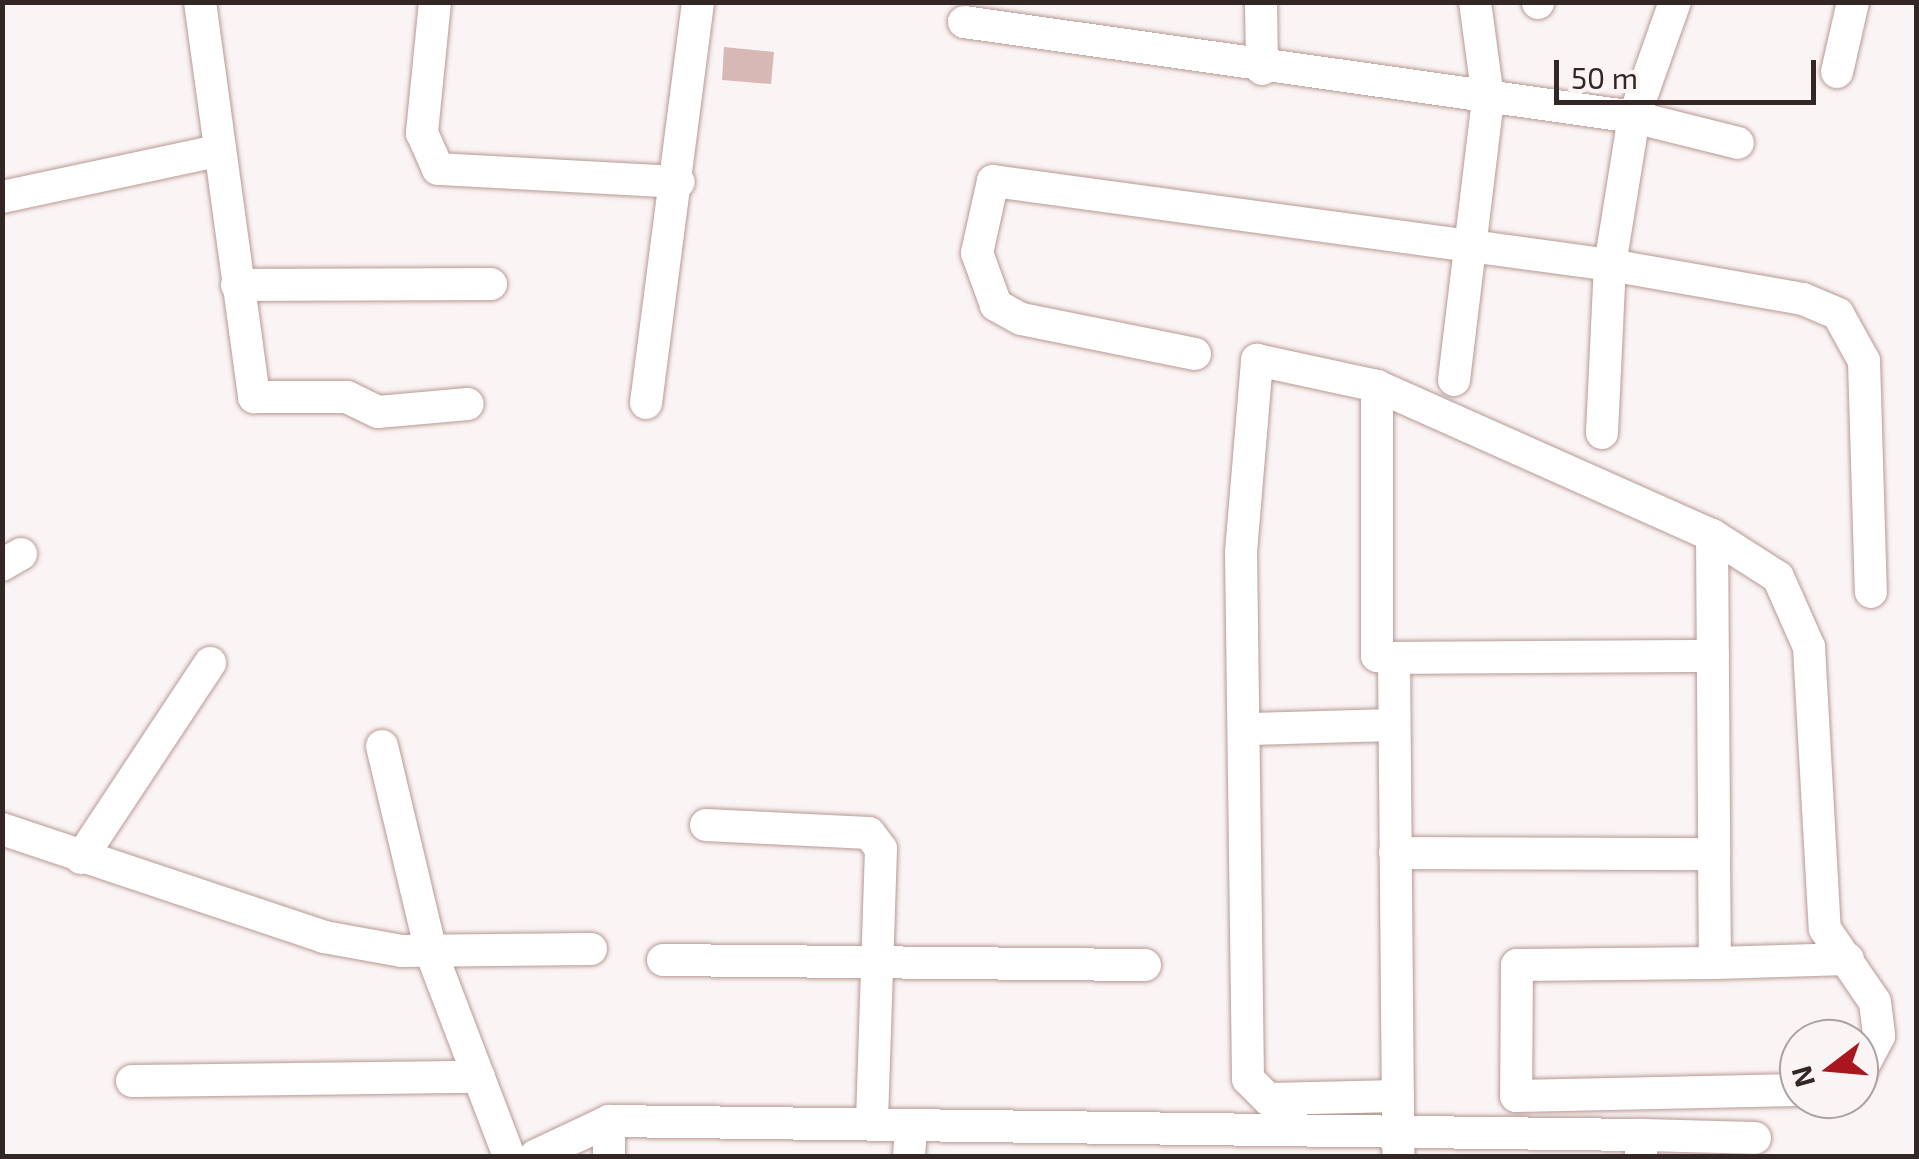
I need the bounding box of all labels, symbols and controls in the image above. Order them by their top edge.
scale bar [1559,40,1822,102]
text: 50 m [1571,59,1638,95]
north arrow [1779,1019,1879,1119]
text: N [1783,1062,1821,1091]

